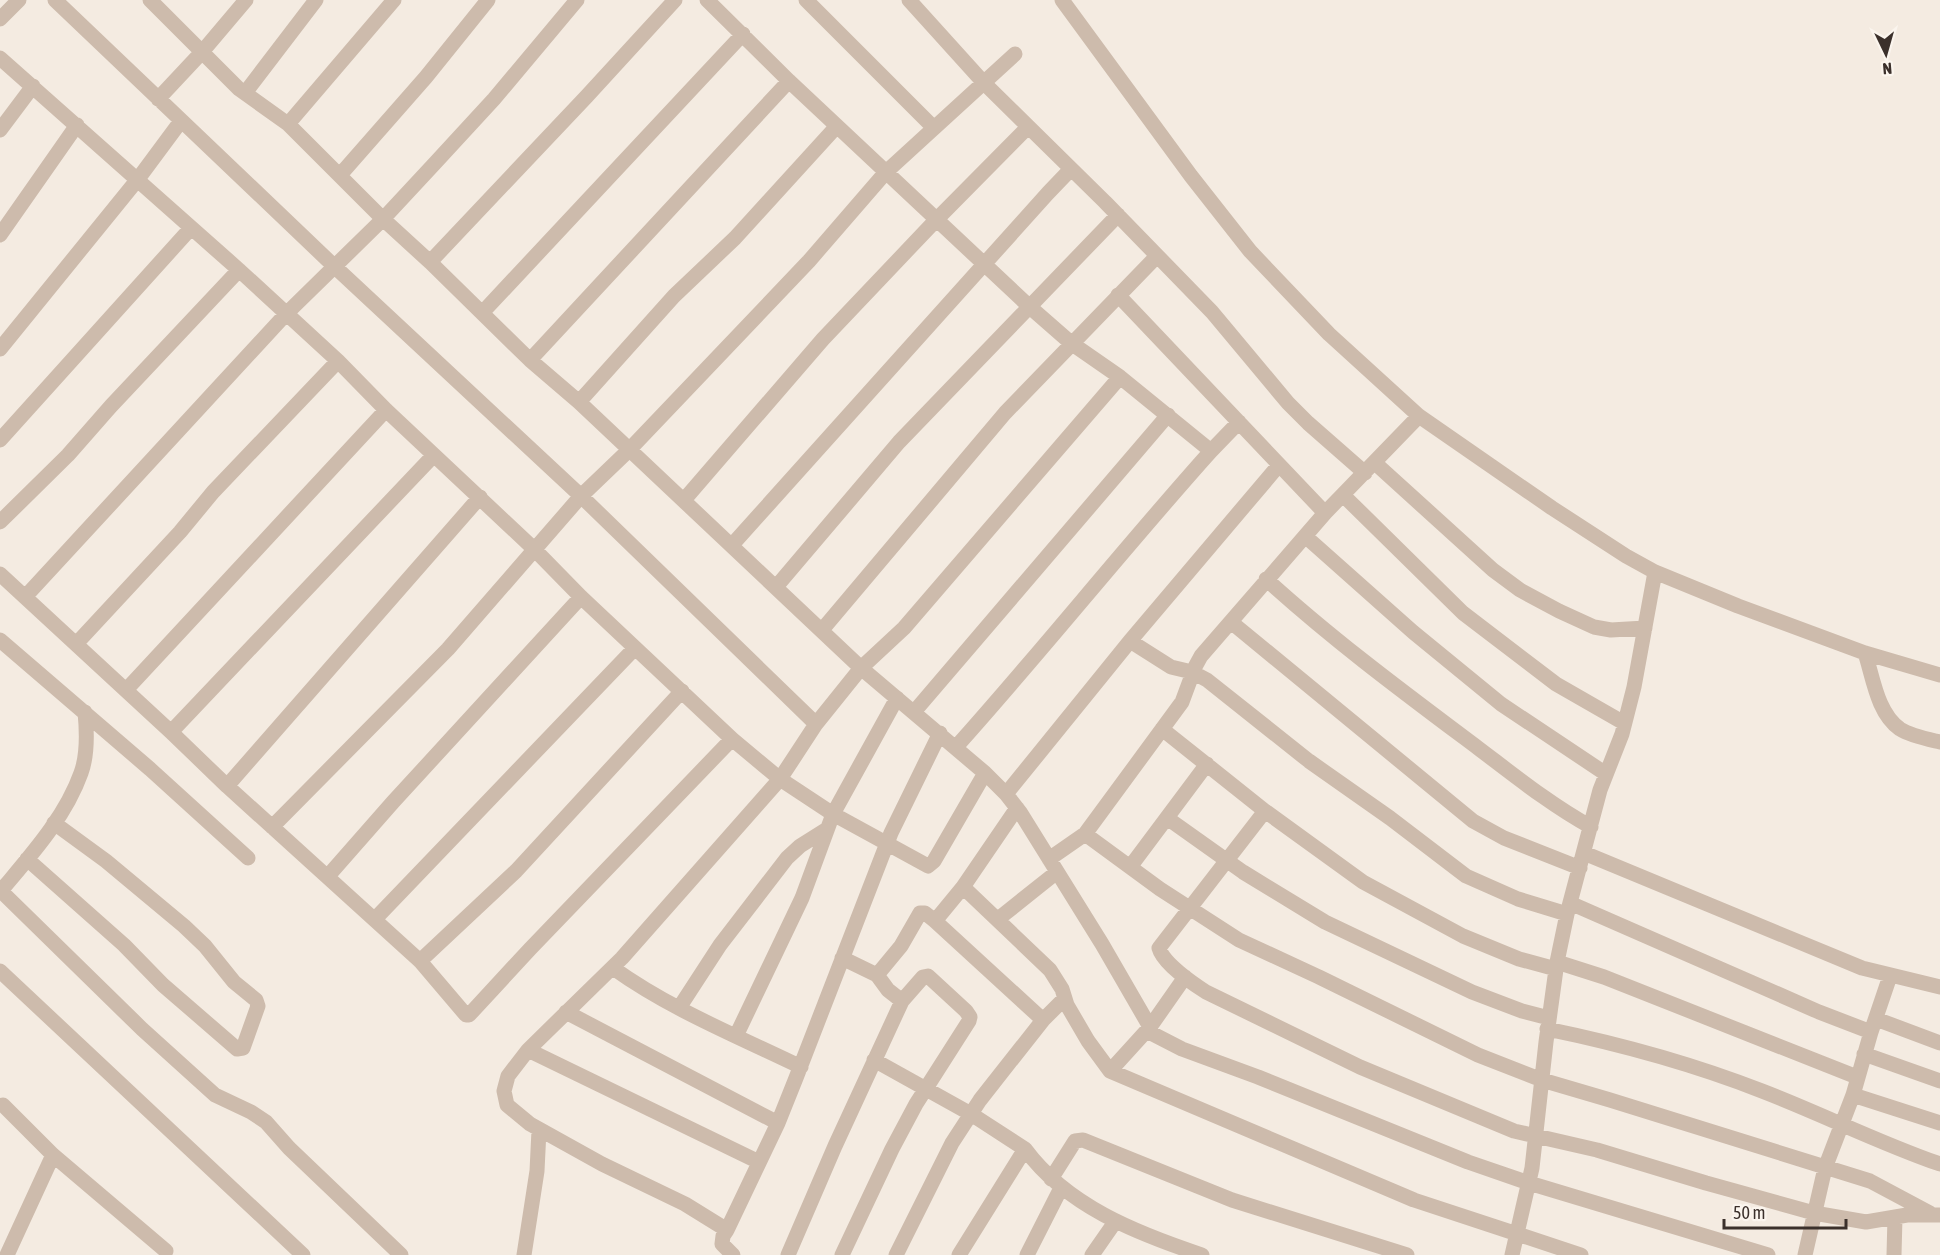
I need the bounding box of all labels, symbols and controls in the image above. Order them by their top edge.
north arrow [1856,24,1916,84]
text: N [1882,60,1893,78]
scale bar [1724,1192,1846,1230]
text: 50 m [1733,1202,1765,1223]

